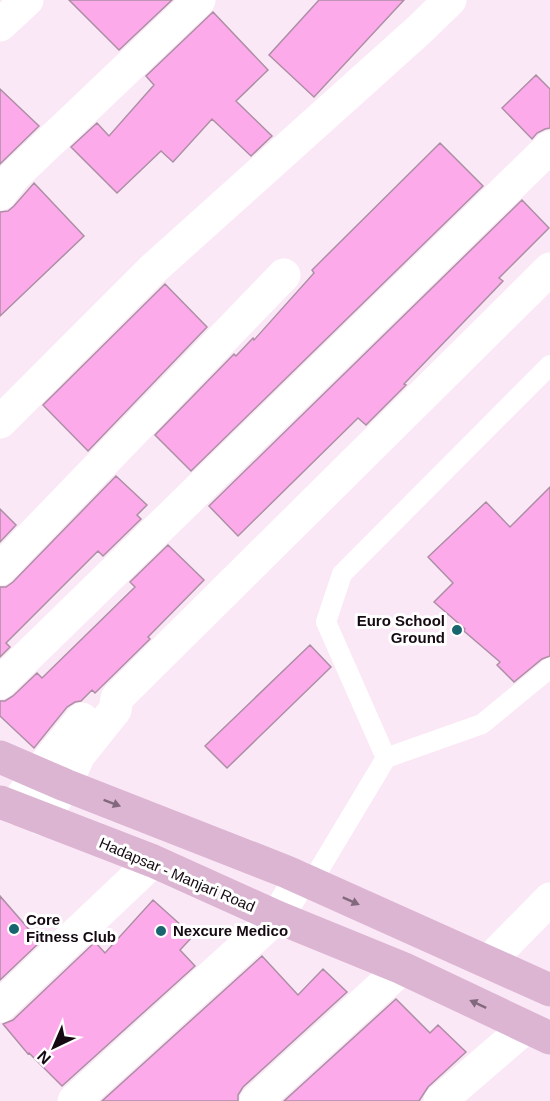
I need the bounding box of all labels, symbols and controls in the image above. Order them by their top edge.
place label: Euro School Ground [357,612,445,646]
marker: Euro School Ground [450,623,464,637]
one-way arrow [103,799,121,808]
street label: Hadapsar - Manjari Road [97,834,258,915]
one-way arrow [342,896,360,906]
place label: Core Fitness Club [26,911,116,945]
marker: Core Fitness Club [7,922,21,936]
place label: Nexcure Medico [173,922,288,939]
marker: Nexcure Medico [154,924,168,938]
one-way arrow [470,1000,487,1009]
north arrow [24,1017,84,1077]
text: N [34,1047,54,1068]

